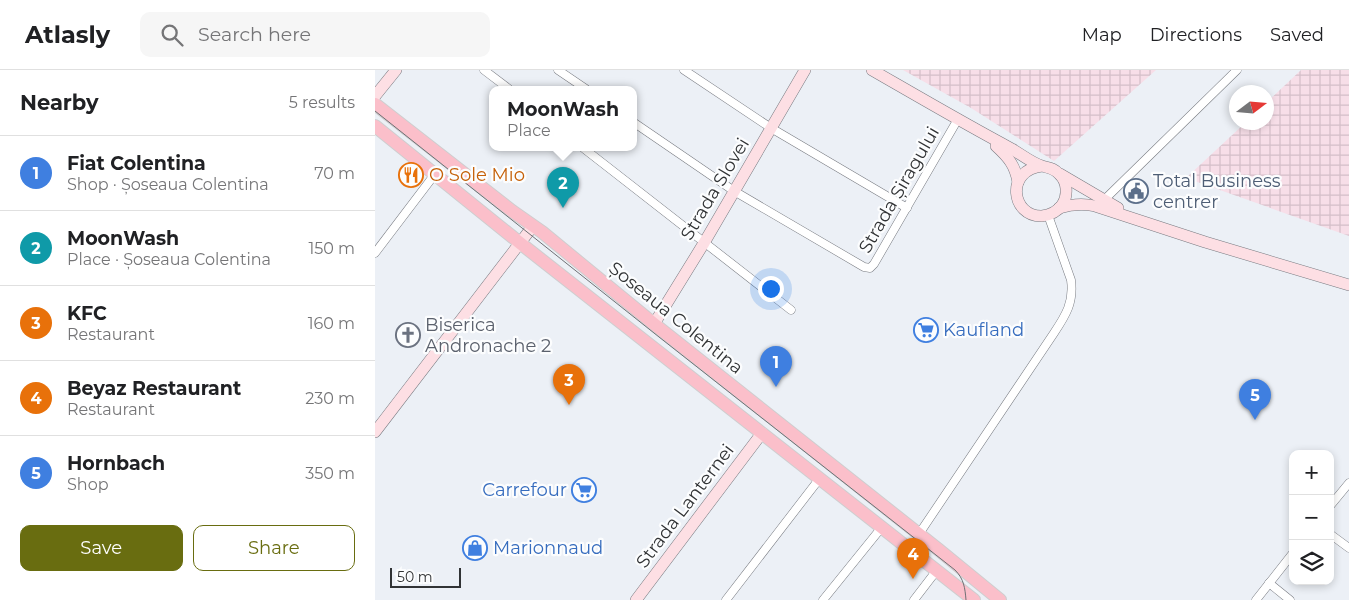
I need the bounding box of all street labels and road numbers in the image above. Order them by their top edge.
street label: Strada Șiragului [854,123,945,258]
street label: Strada Slovei [676,134,754,244]
street label: Șoseaua Colentina [604,257,748,380]
street label: Strada Lanternei [631,440,739,572]

